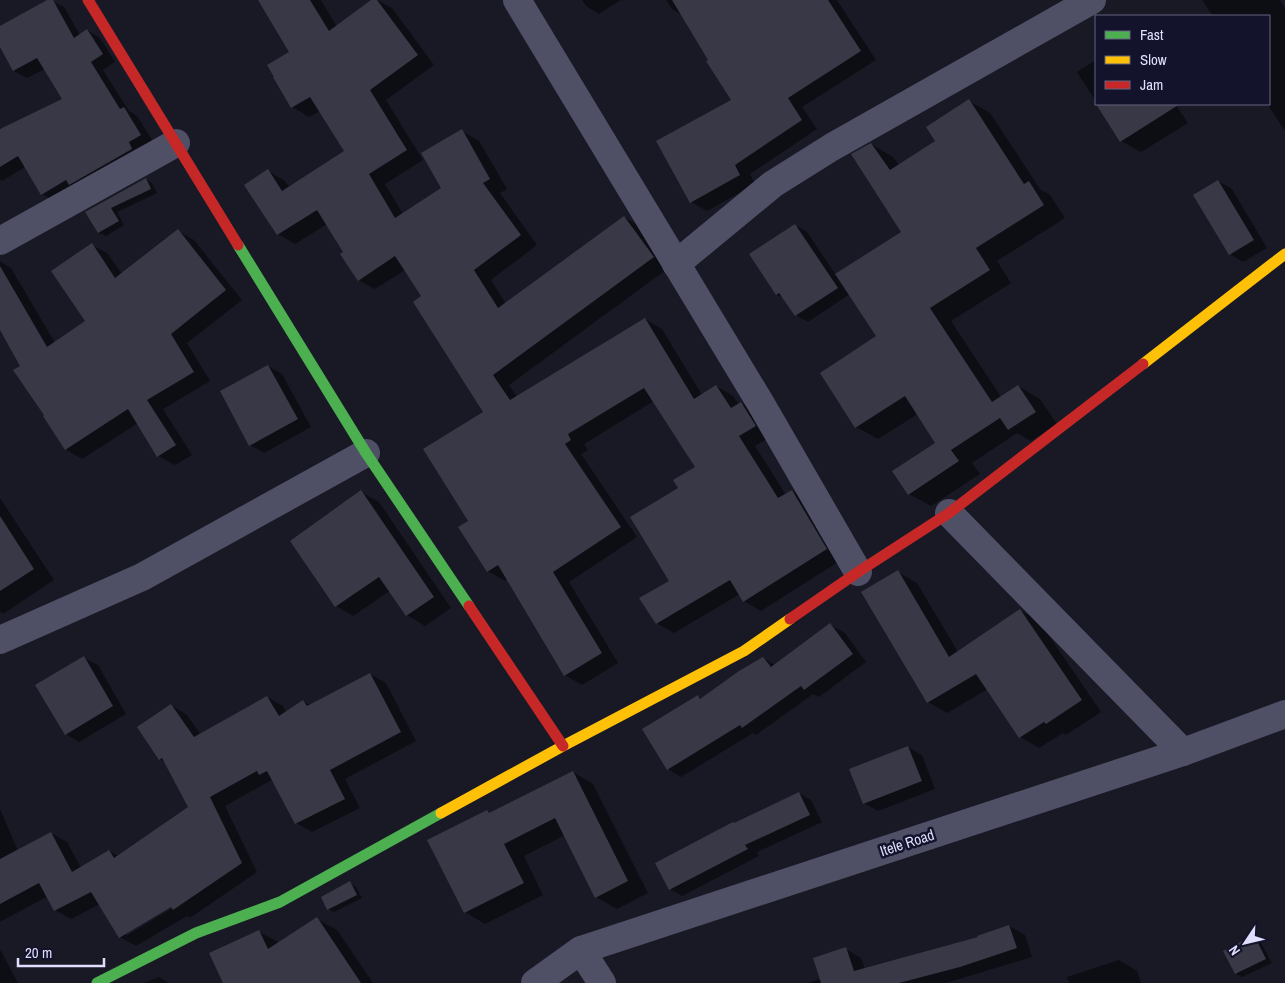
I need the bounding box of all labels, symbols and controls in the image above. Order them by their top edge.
legend [1095,15,1270,105]
text: Fast [1140,24,1164,45]
text: Slow [1140,49,1167,70]
text: Jam [1140,74,1163,95]
street label: Itele Road [877,824,937,861]
north arrow [1220,918,1270,968]
scale bar [18,936,104,968]
text: 20 m [25,942,52,963]
text: N [1225,942,1244,959]

